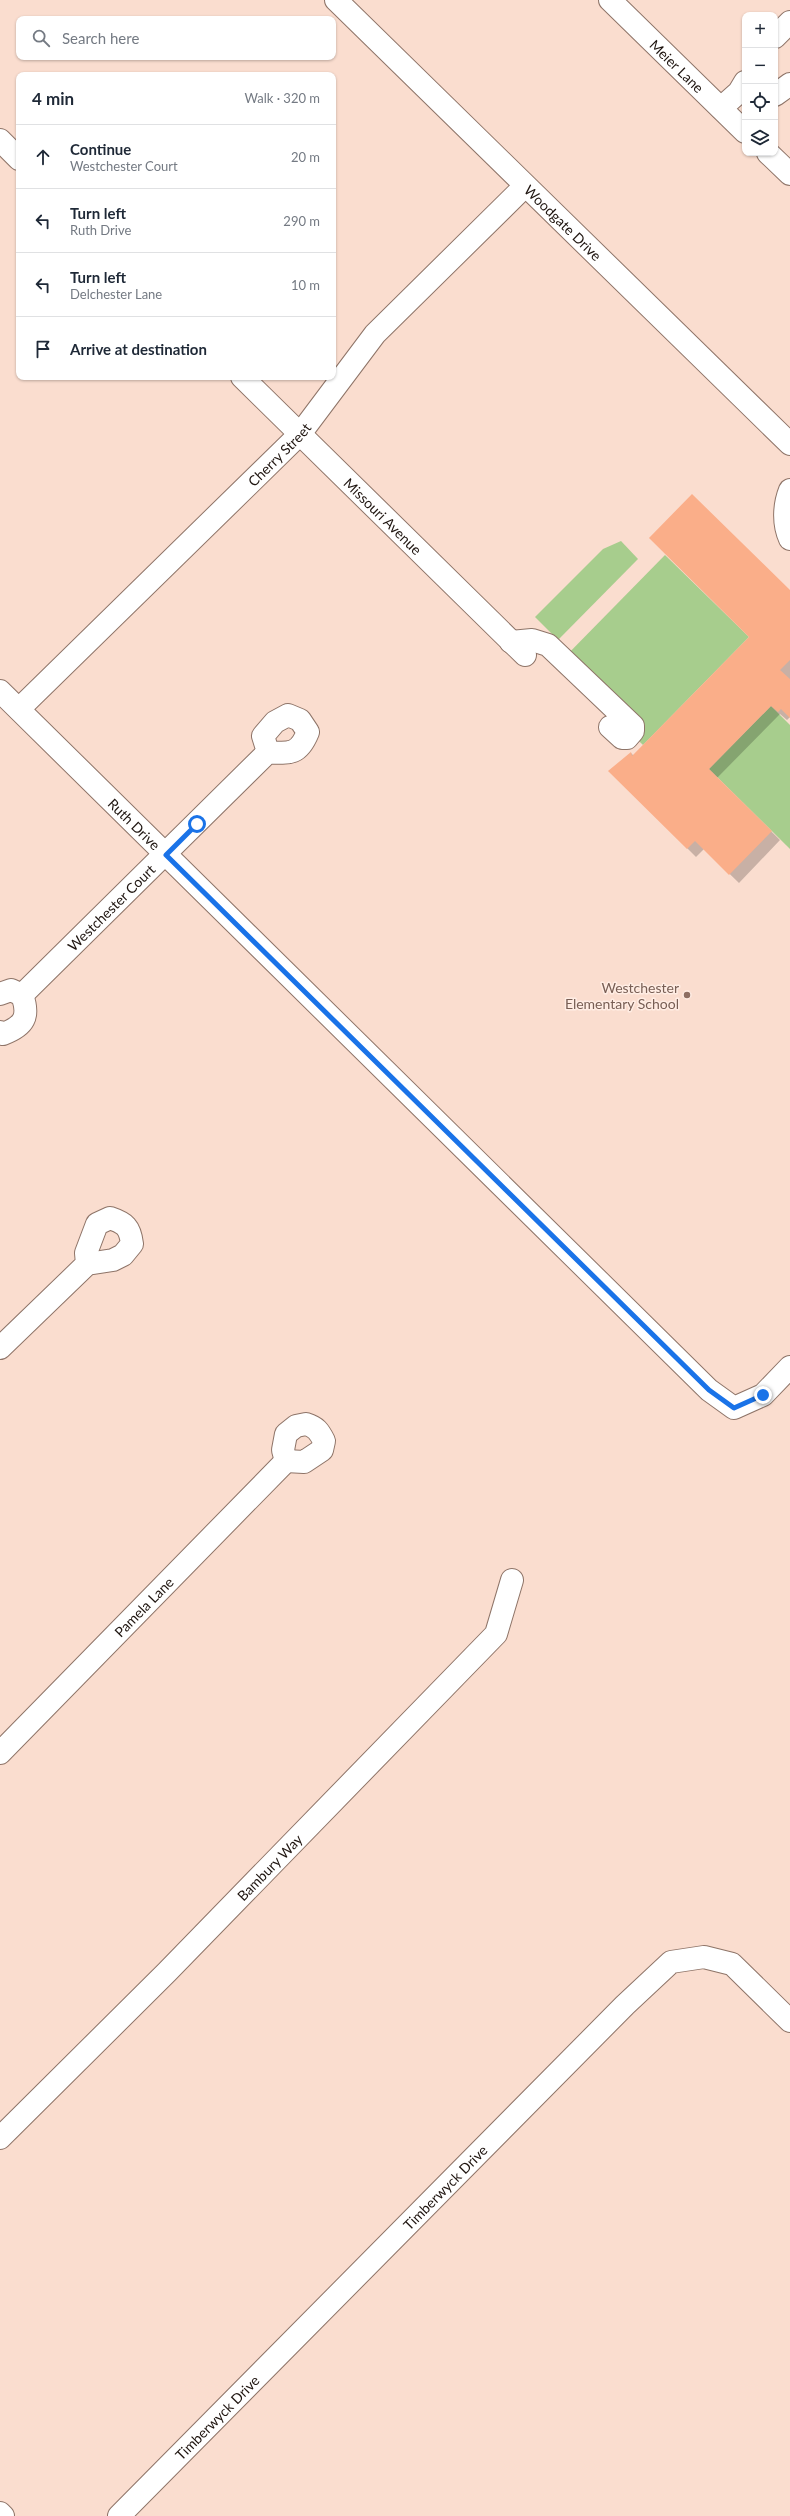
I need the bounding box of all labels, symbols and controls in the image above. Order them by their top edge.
map controls [742,12,778,156]
button: + [742,12,778,48]
search box [16,16,336,60]
icon: search [30,27,52,49]
text: Search here [62,29,139,47]
street label: Meier Lane [647,36,708,96]
button: − [742,48,778,84]
button: locate [742,84,778,120]
text: 4 min [32,88,74,109]
text: Walk · 320 m [244,90,320,106]
button: layers [742,120,778,156]
text: Continue [70,140,131,158]
icon: ahead [32,146,54,168]
text: 20 m [291,149,320,165]
text: Westchester Court [70,158,178,174]
street label: Woodgate Drive [521,181,605,264]
text: Turn left [70,204,126,222]
icon: left [32,210,54,232]
text: 290 m [283,213,320,229]
text: Ruth Drive [70,222,131,238]
text: Turn left [70,268,126,286]
icon: left [32,274,54,296]
text: 10 m [291,277,320,293]
text: Delchester Lane [70,286,162,302]
icon: arrive [32,338,54,360]
text: Arrive at destination [70,340,207,358]
street label: Cherry Street [244,419,314,489]
street label: Missouri Avenue [341,474,426,558]
street label: Ruth Drive [105,794,164,853]
route start [188,815,206,833]
street label: Westchester Court [64,860,158,954]
place label: Westchester Elementary School [565,979,679,1012]
marker: Westchester Elementary School [682,990,692,1000]
route end [754,1386,772,1404]
street label: Pamela Lane [110,1573,177,1640]
street label: Bambury Way [233,1830,306,1904]
street label: Timberwyck Drive [399,2141,490,2233]
street label: Timberwyck Drive [171,2371,262,2463]

